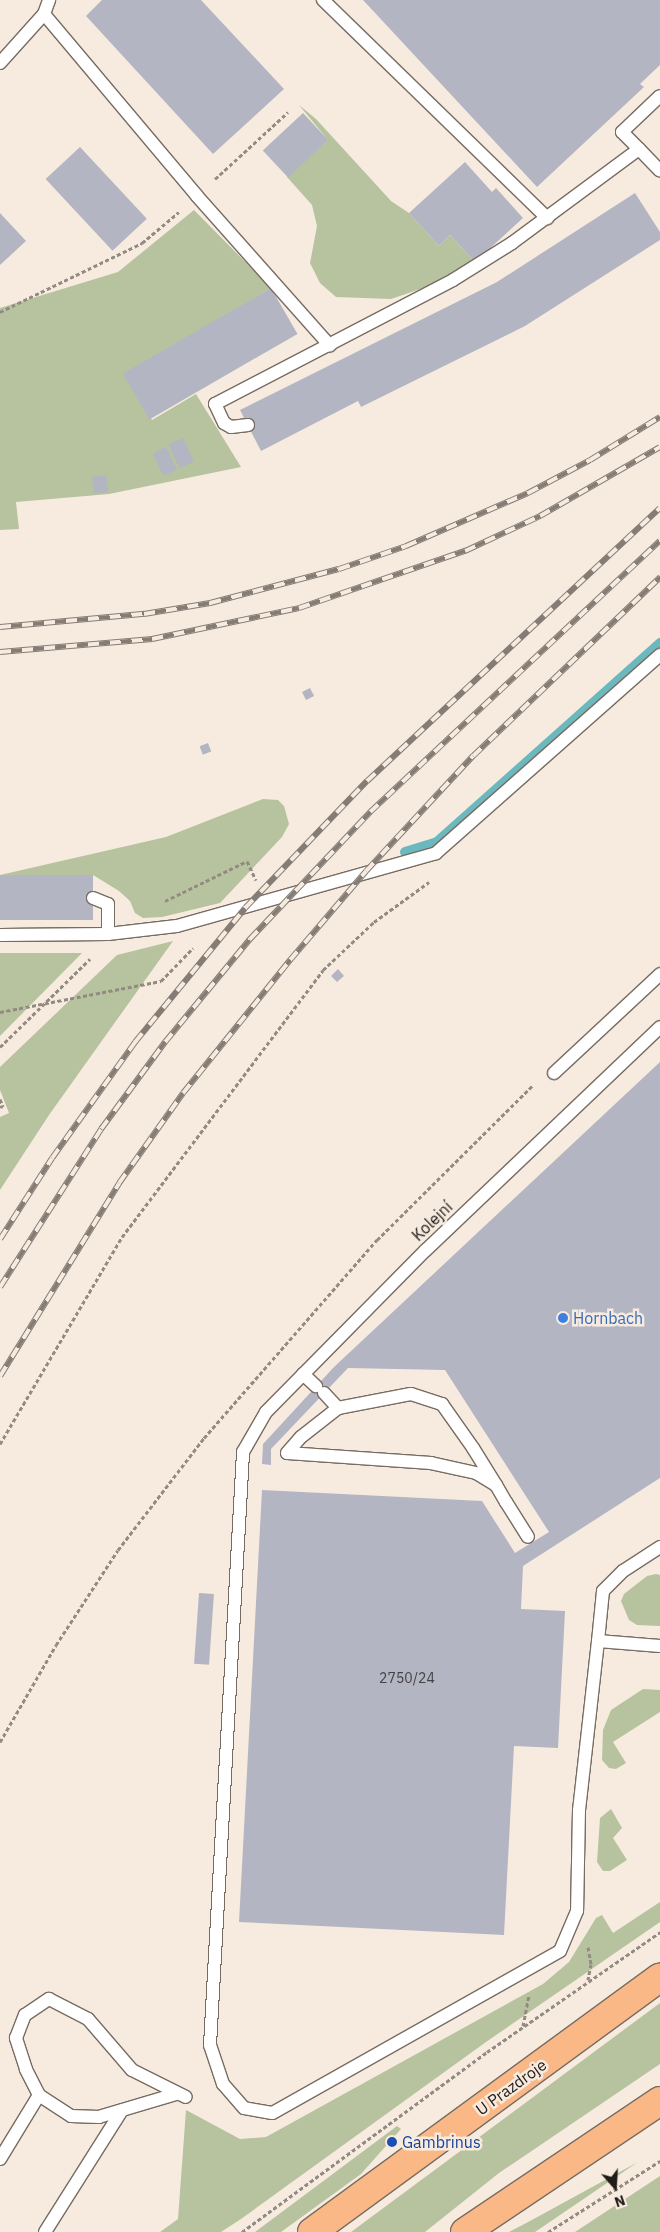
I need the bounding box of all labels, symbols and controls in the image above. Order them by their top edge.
street label: Kolejní [408,1197,456,1245]
place label: Hornbach [573,1308,643,1328]
marker: Hornbach [557,1312,569,1324]
house number: 2750/24 [379,1670,435,1686]
street label: U Prazdroje [472,2055,550,2119]
place label: Gambrinus [402,2132,481,2152]
marker: Gambrinus [386,2136,398,2148]
north arrow [590,2162,640,2212]
text: N [612,2191,628,2211]

